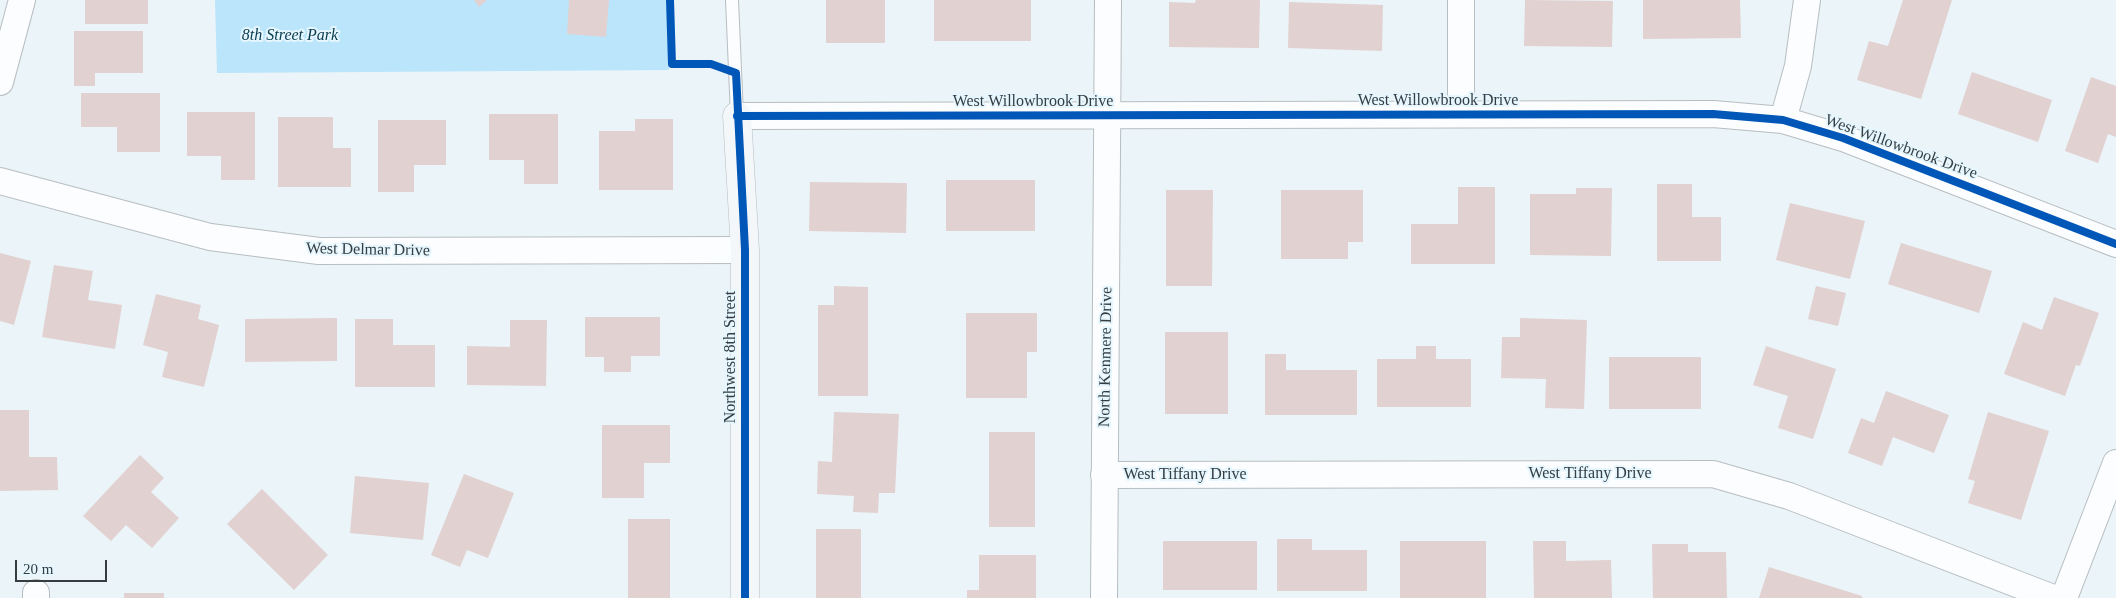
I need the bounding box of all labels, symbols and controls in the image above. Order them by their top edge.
park label: 8th Street Park [242,26,338,46]
street label: West Willowbrook Drive [1358,91,1518,111]
street label: West Willowbrook Drive [953,92,1113,112]
street label: West Willowbrook Drive [1822,110,1980,184]
street label: West Delmar Drive [306,239,430,261]
street label: North Kenmere Drive [1095,287,1117,427]
street label: Northwest 8th Street [721,291,741,423]
street label: West Tiffany Drive [1528,464,1652,484]
street label: West Tiffany Drive [1123,465,1247,485]
scale bar [18,550,110,582]
text: 20 m [23,561,53,577]

